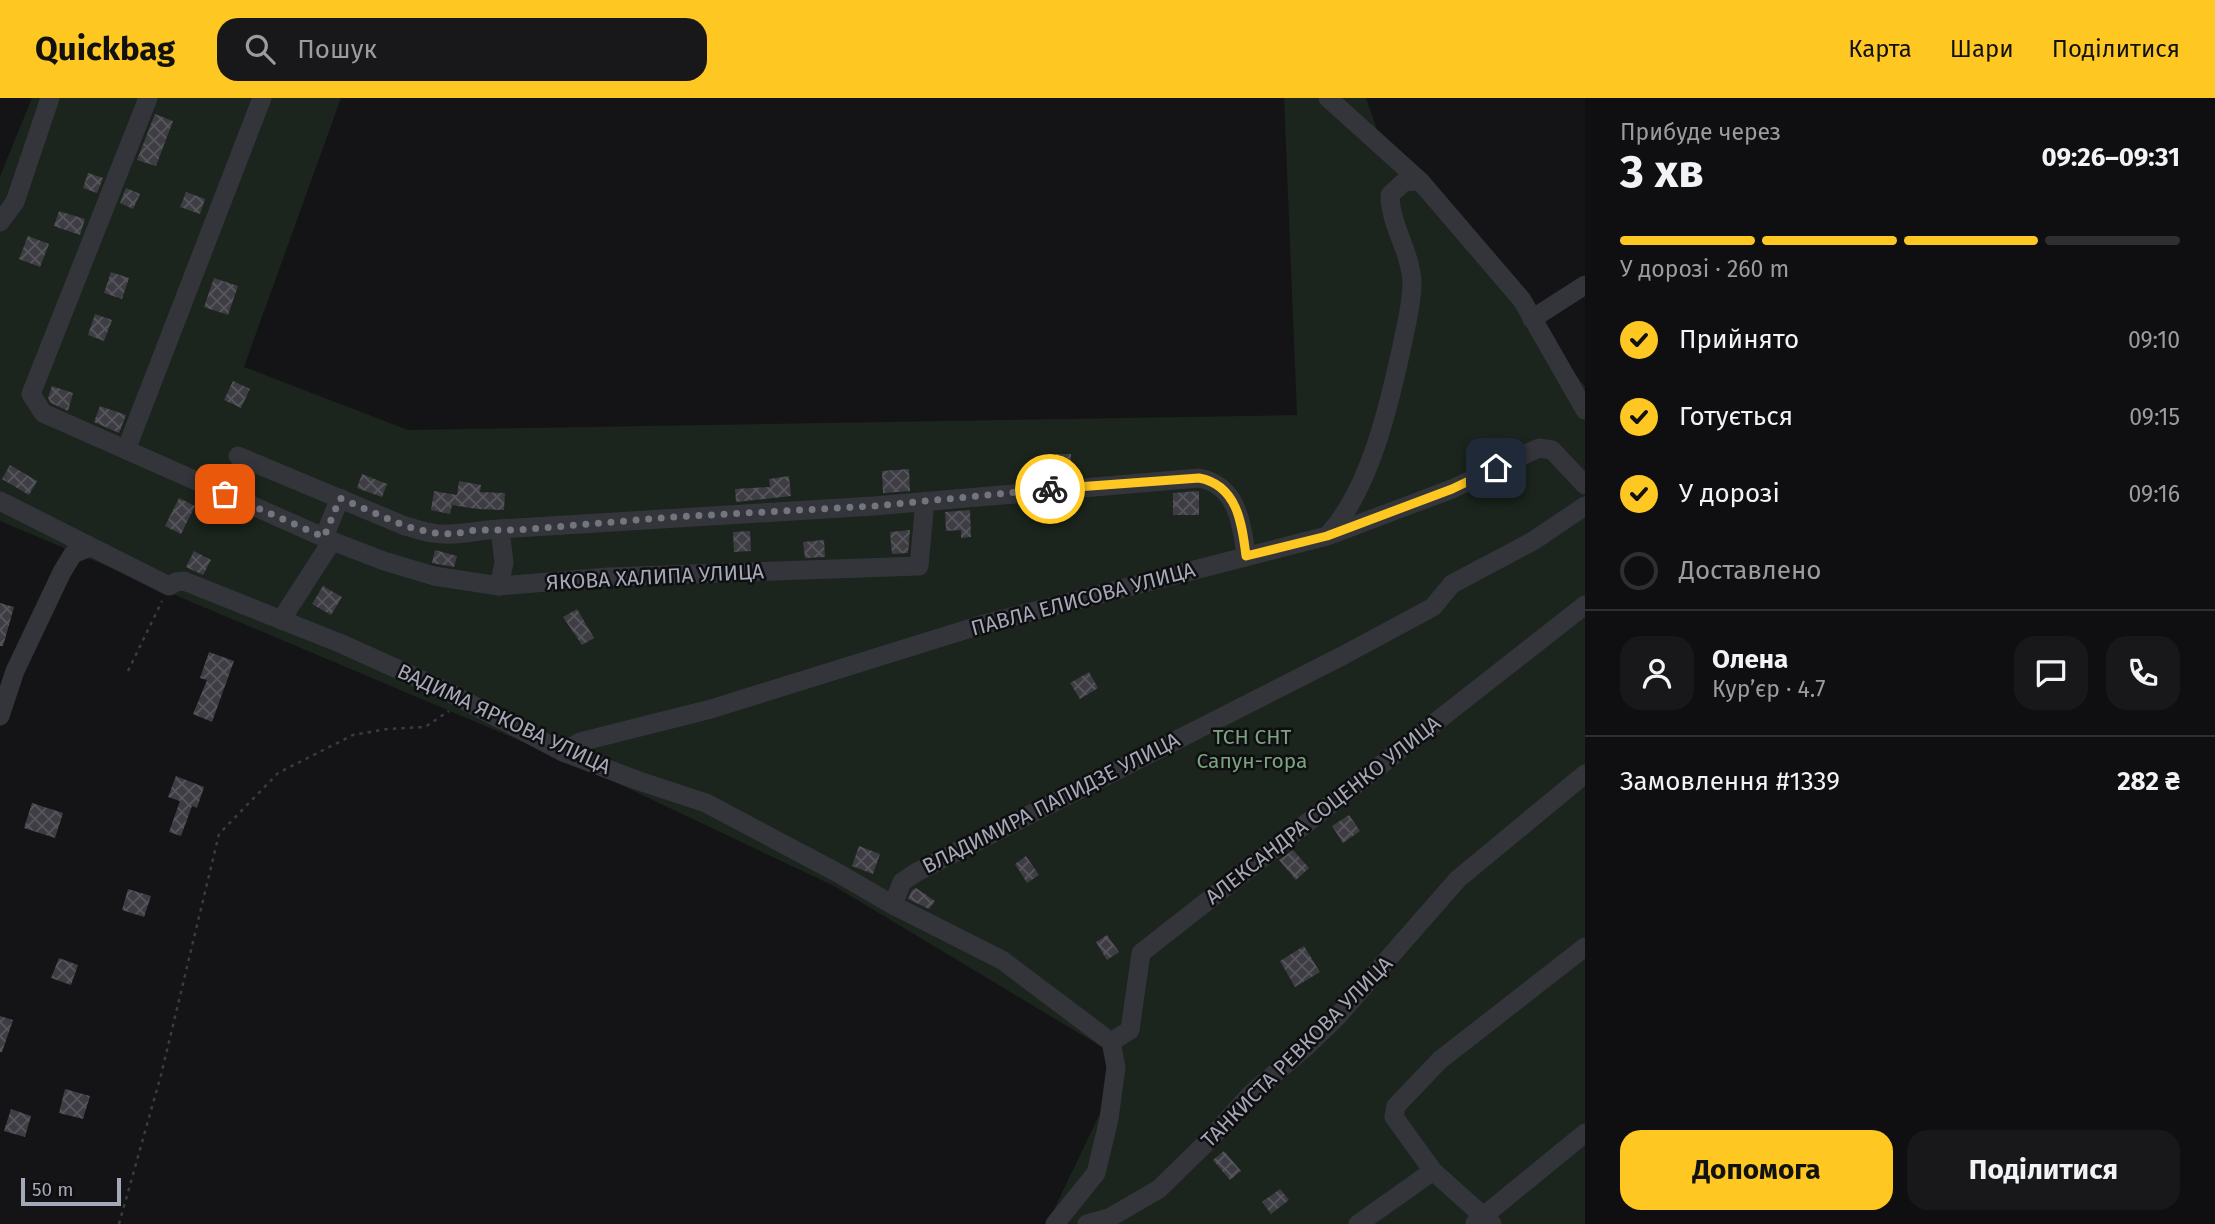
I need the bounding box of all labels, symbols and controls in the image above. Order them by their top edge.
search box [217,18,707,81]
text: Quickbag [35,29,175,69]
icon: search [241,30,279,68]
text: Пошук [297,34,377,65]
text: Карта [1848,35,1912,63]
text: Шари [1950,35,2014,63]
text: Поділитися [2052,35,2180,63]
text: Прибуде через [1620,118,1781,146]
text: 09:26–09:31 [2041,142,2180,173]
text: 3 хв [1620,144,1704,199]
text: У дорозі · 260 m [1620,255,1789,283]
icon: check [1620,321,1658,359]
text: Прийнято [1679,324,1799,355]
text: 09:10 [2128,326,2180,354]
icon: check [1620,398,1658,436]
text: Готується [1679,401,1793,432]
text: 09:15 [2129,403,2180,431]
pin [1466,438,1526,498]
icon: home [1477,449,1515,487]
courier [1015,454,1085,524]
pin [195,464,255,524]
icon: bike [1031,470,1069,508]
icon: bag [206,475,244,513]
icon: check [1620,475,1658,513]
text: У дорозі [1679,478,1780,509]
text: 09:16 [2129,480,2180,508]
text: Доставлено [1679,555,1821,586]
street label: ПАВЛА ЕЛИСОВА УЛИЦА [968,557,1198,641]
street label: ЯКОВА ХАЛИПА УЛИЦА [545,558,765,596]
button: person [1620,636,1694,710]
button: chat [2014,636,2088,710]
button: phone [2106,636,2180,710]
text: Олена [1712,644,1788,675]
street label: ВАДИМА ЯРКОВА УЛИЦА [393,658,615,780]
text: Кур’єр · 4.7 [1712,675,1826,703]
street label: АЛЕКСАНДРА СОЦЕНКО УЛИЦА [1200,710,1446,910]
park label: ТСН СНТ Сапун-гора [1196,724,1308,774]
street label: ВЛАДИМИРА ПАПИДЗЕ УЛИЦА [918,727,1184,879]
text: Замовлення #1339 [1620,766,1840,797]
text: 282 ₴ [2117,766,2180,797]
street label: ТАНКИСТА РЕВКОВА УЛИЦА [1196,951,1398,1153]
button: Допомога [1620,1130,1893,1210]
button: Поділитися [1907,1130,2180,1210]
scale bar [21,1175,121,1207]
text: 50 m [32,1178,73,1201]

